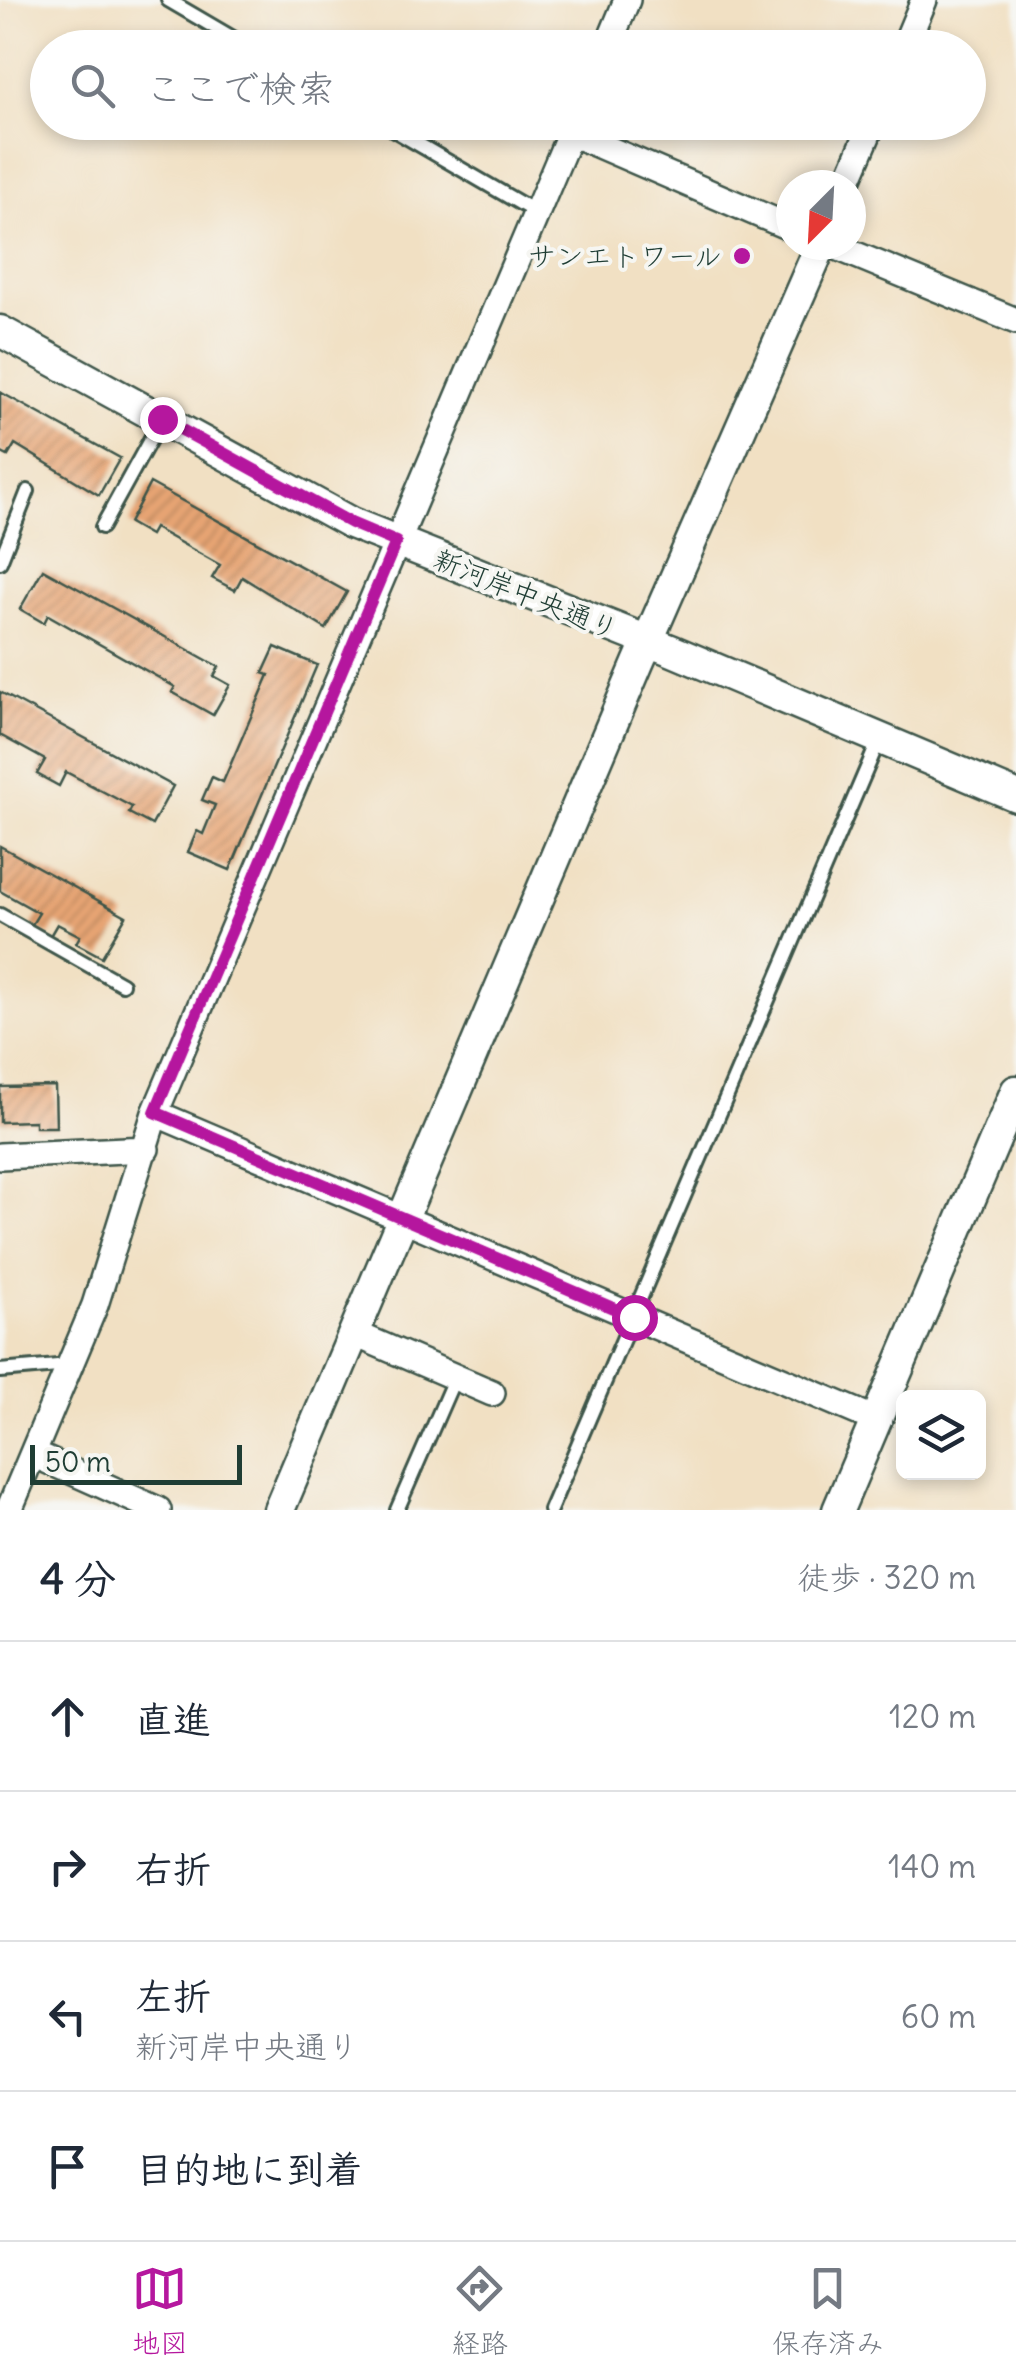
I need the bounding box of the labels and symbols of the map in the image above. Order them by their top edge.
north arrow [776,170,866,260]
place label: サンエトワール [528,238,722,274]
marker: サンエトワール [731,245,753,267]
route end [140,397,186,443]
street label: 新河岸中央通り [428,541,624,647]
route start [612,1295,658,1341]
scale bar [30,1440,242,1484]

